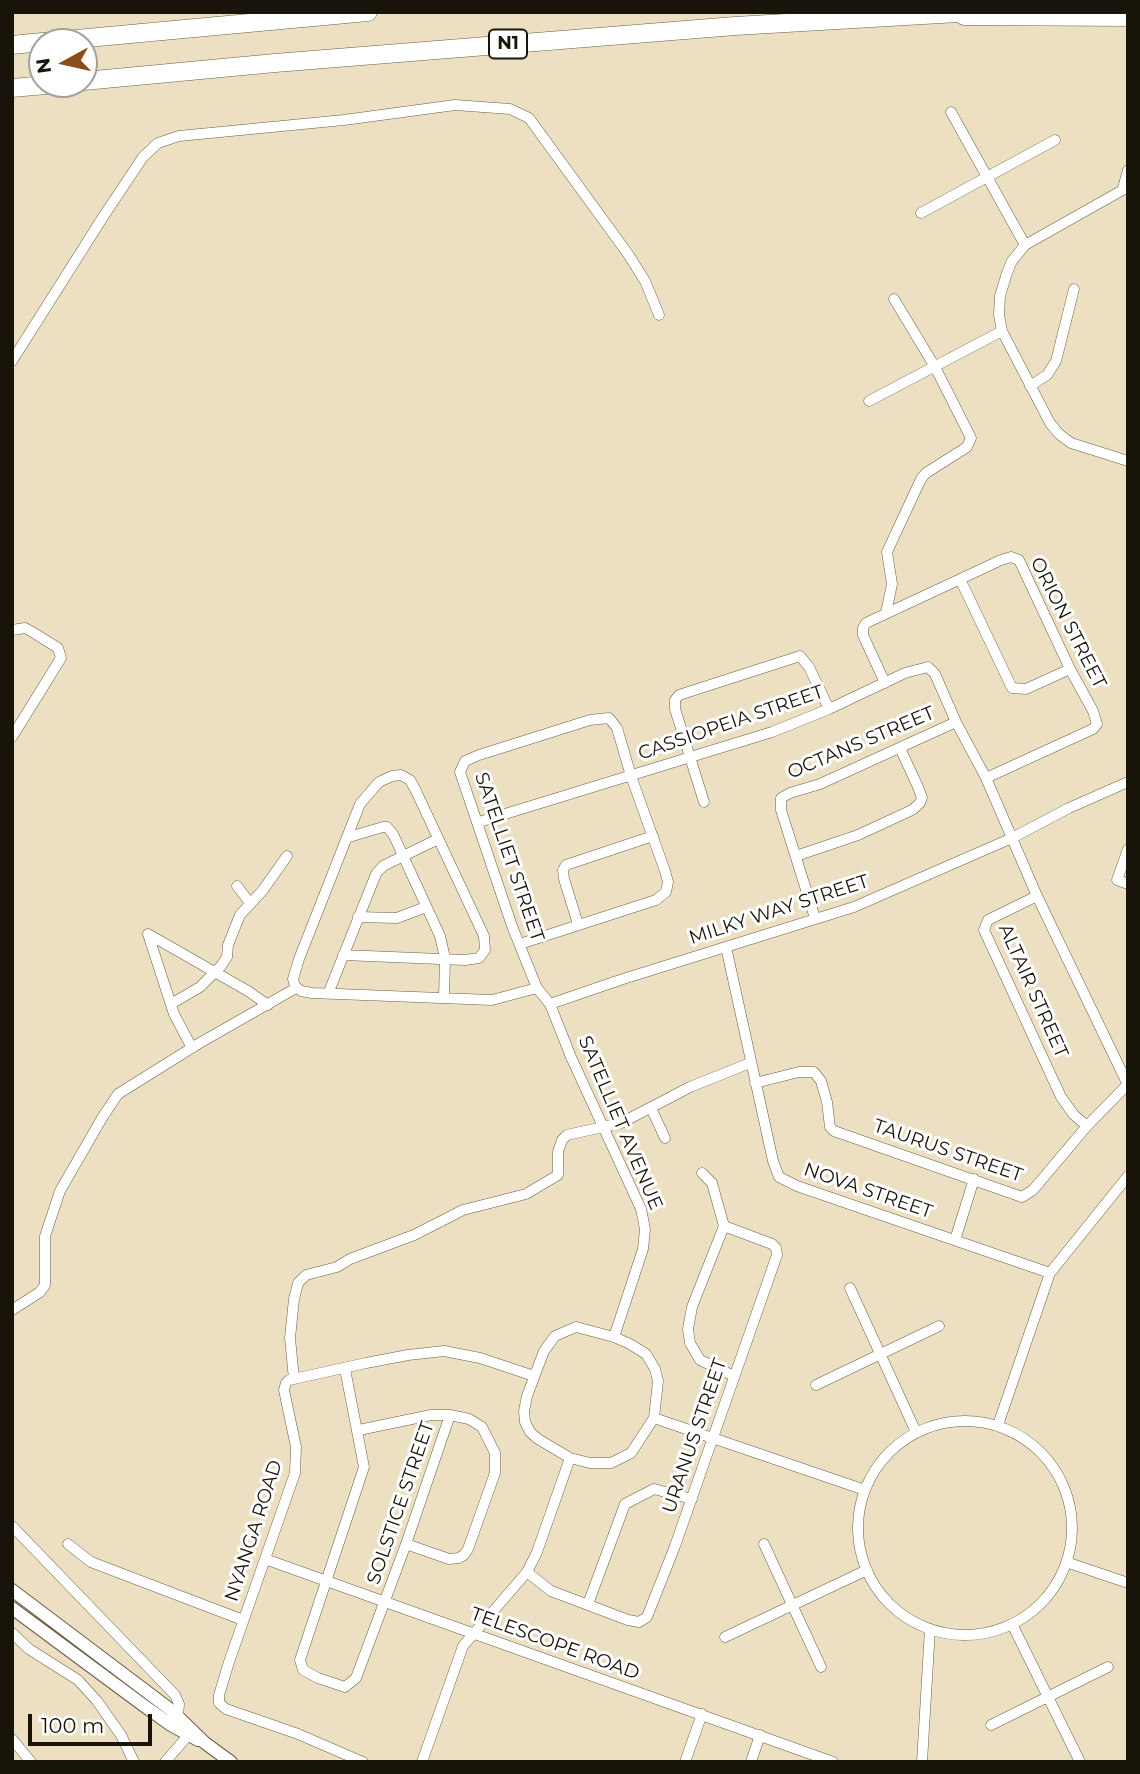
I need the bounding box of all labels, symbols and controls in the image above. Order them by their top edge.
north arrow [28,28,98,98]
road number: N1 [489,29,527,58]
text: N [31,57,56,75]
street label: ORION STREET [1025,554,1111,692]
street label: CASSIOPEIA STREET [635,681,827,765]
street label: OCTANS STREET [784,702,938,784]
street label: SATELLIET STREET [469,769,549,945]
street label: MILKY WAY STREET [686,870,872,950]
street label: ALTAIR STREET [993,921,1073,1061]
street label: SATELLIET AVENUE [573,1033,667,1213]
street label: TAURUS STREET [870,1115,1026,1187]
street label: NOVA STREET [801,1158,935,1224]
street label: URANUS STREET [658,1356,732,1516]
street label: SOLSTICE STREET [362,1419,440,1587]
street label: NYANGA ROAD [220,1457,288,1605]
street label: TELESCOPE ROAD [468,1603,642,1685]
scale bar [32,1700,156,1744]
text: 100 m [41,1713,104,1738]

